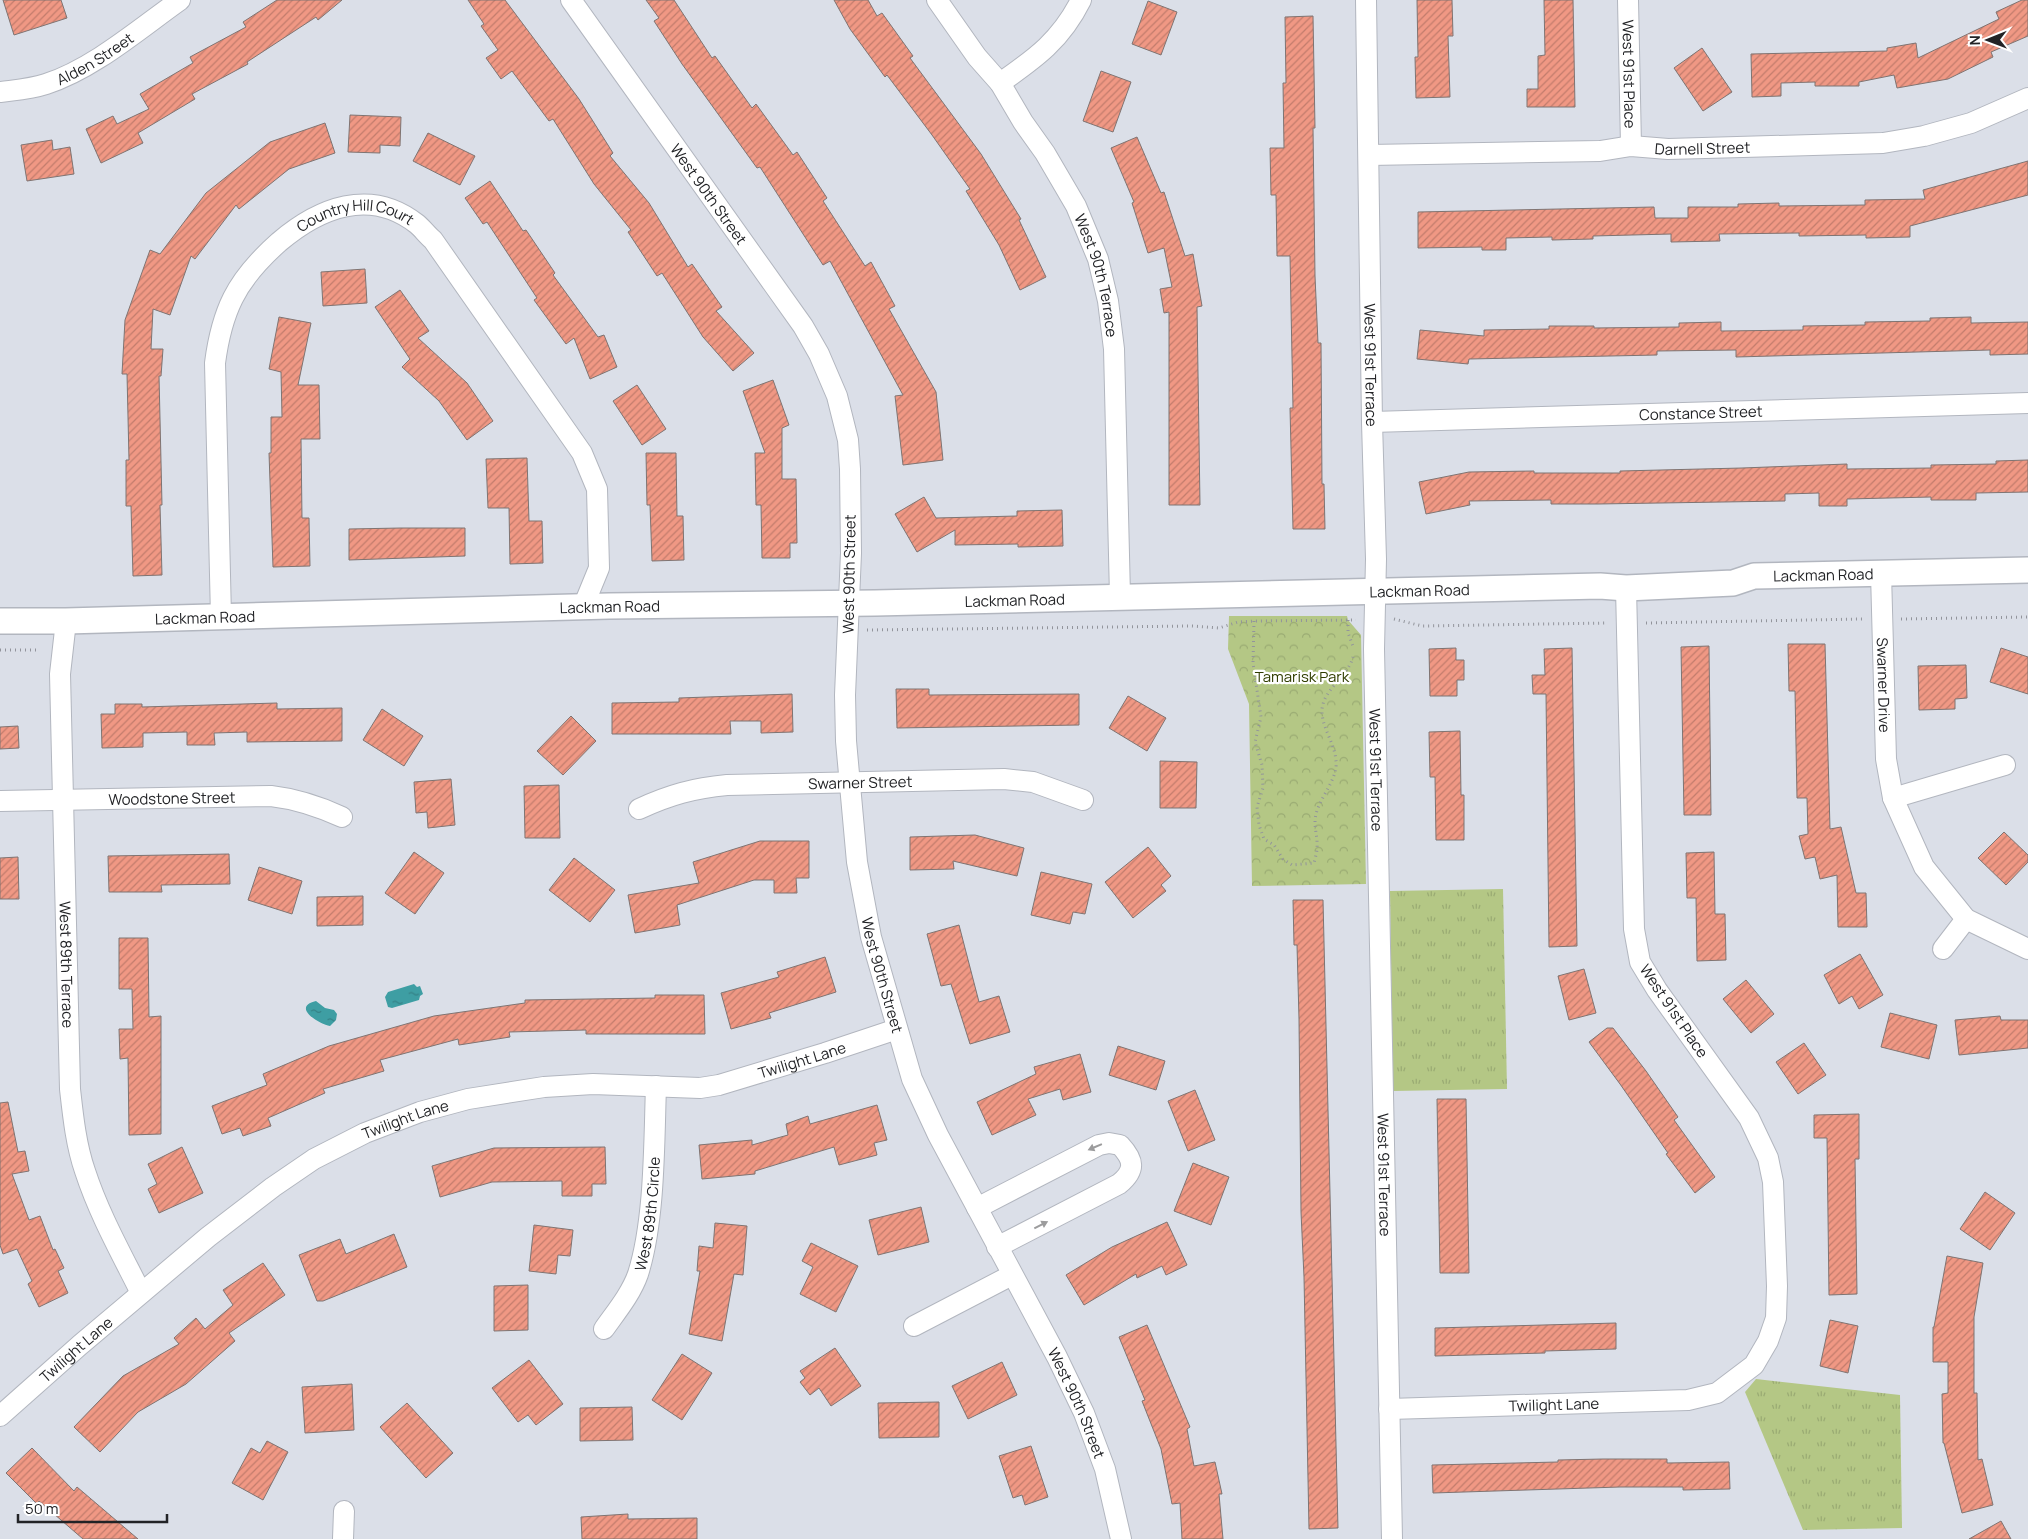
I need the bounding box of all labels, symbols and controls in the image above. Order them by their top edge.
north arrow [1963,15,2013,65]
street label: West 91st Place [1618,19,1641,129]
street label: Alden Street [53,27,138,90]
text: N [1965,35,1984,45]
street label: Darnell Street [1654,136,1751,160]
street label: West 90th Street [666,139,752,249]
text: Country Hill Court [292,194,419,236]
street label: West 90th Terrace [1070,210,1123,338]
street label: Country Hill Court [293,217,417,241]
street label: West 91st Terrace [1360,303,1383,427]
street label: Constance Street [1639,400,1763,425]
street label: West 90th Street [837,514,861,634]
street label: Lackman Road [1773,563,1874,586]
street label: Lackman Road [1369,579,1470,602]
street label: Lackman Road [964,588,1065,611]
street label: Lackman Road [559,595,660,618]
street label: Lackman Road [154,605,255,629]
street label: Swarner Drive [1872,637,1896,733]
park label: Tamarisk Park [1255,666,1350,687]
street label: West 91st Terrace [1365,708,1388,832]
street label: Swarner Street [808,770,913,794]
street label: Woodstone Street [108,786,236,809]
street label: West 89th Terrace [55,901,79,1029]
street label: West 90th Street [857,915,909,1035]
street label: West 91st Place [1635,960,1713,1062]
street label: Twilight Lane [756,1036,849,1083]
street label: Twilight Lane [359,1094,451,1144]
street label: West 91st Terrace [1373,1113,1396,1237]
one-way arrow [1088,1144,1102,1152]
street label: West 89th Circle [629,1156,664,1273]
one-way arrow [1033,1221,1048,1229]
street label: Twilight Lane [35,1311,117,1387]
street label: West 90th Street [1043,1344,1111,1461]
street label: Twilight Lane [1508,1392,1600,1416]
scale bar [18,1492,166,1524]
text: 50 m [25,1498,59,1519]

